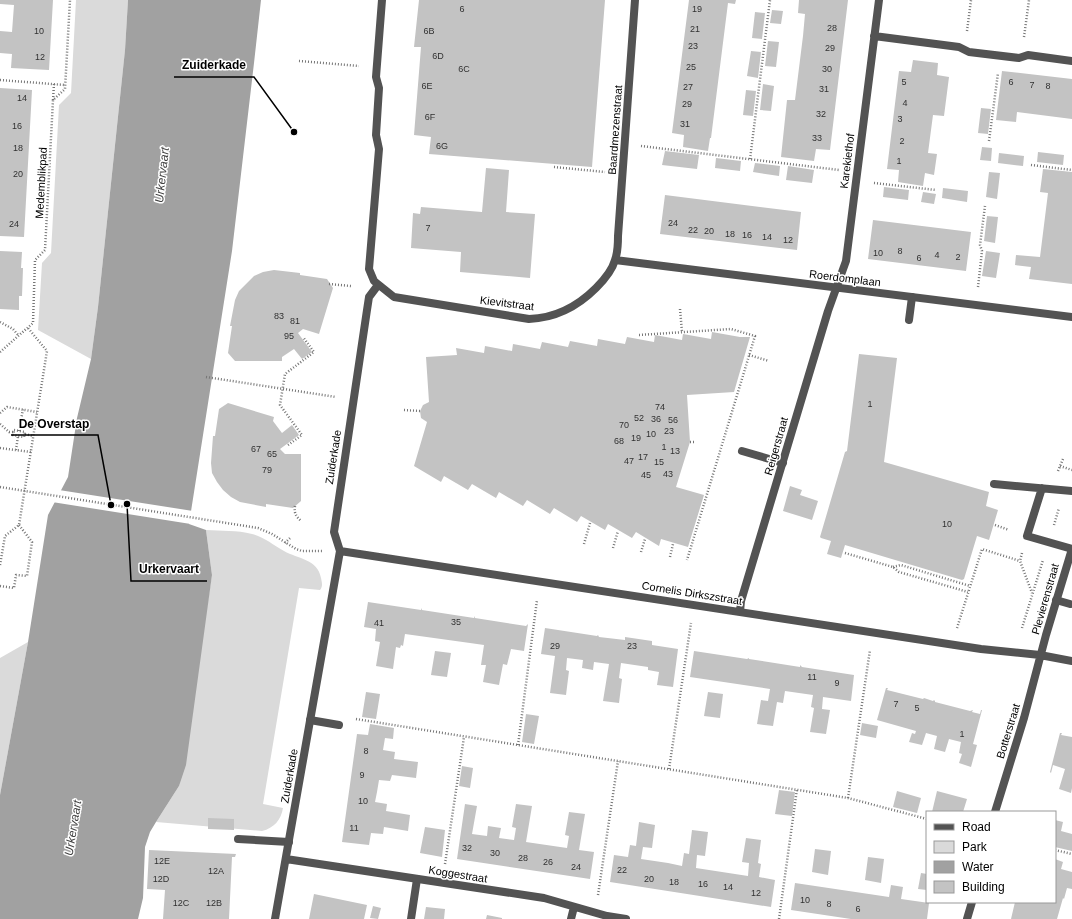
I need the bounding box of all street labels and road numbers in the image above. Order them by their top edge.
street label: Baardmezenstraat [606,85,624,175]
street label: Karekiethof [838,132,856,189]
street label: Medemblikpad [33,147,49,219]
street label: Roerdomplaan [808,268,882,288]
street label: Kievitstraat [479,294,535,312]
street label: Reigerstraat [762,416,790,476]
street label: Zuiderkade [323,429,343,485]
street label: Plevierenstraat [1029,562,1061,636]
street label: Cornelis Dirkszstraat [641,579,743,607]
street label: Botterstraat [994,702,1022,760]
street label: Zuiderkade [278,748,300,804]
street label: Koggestraat [428,863,488,885]

